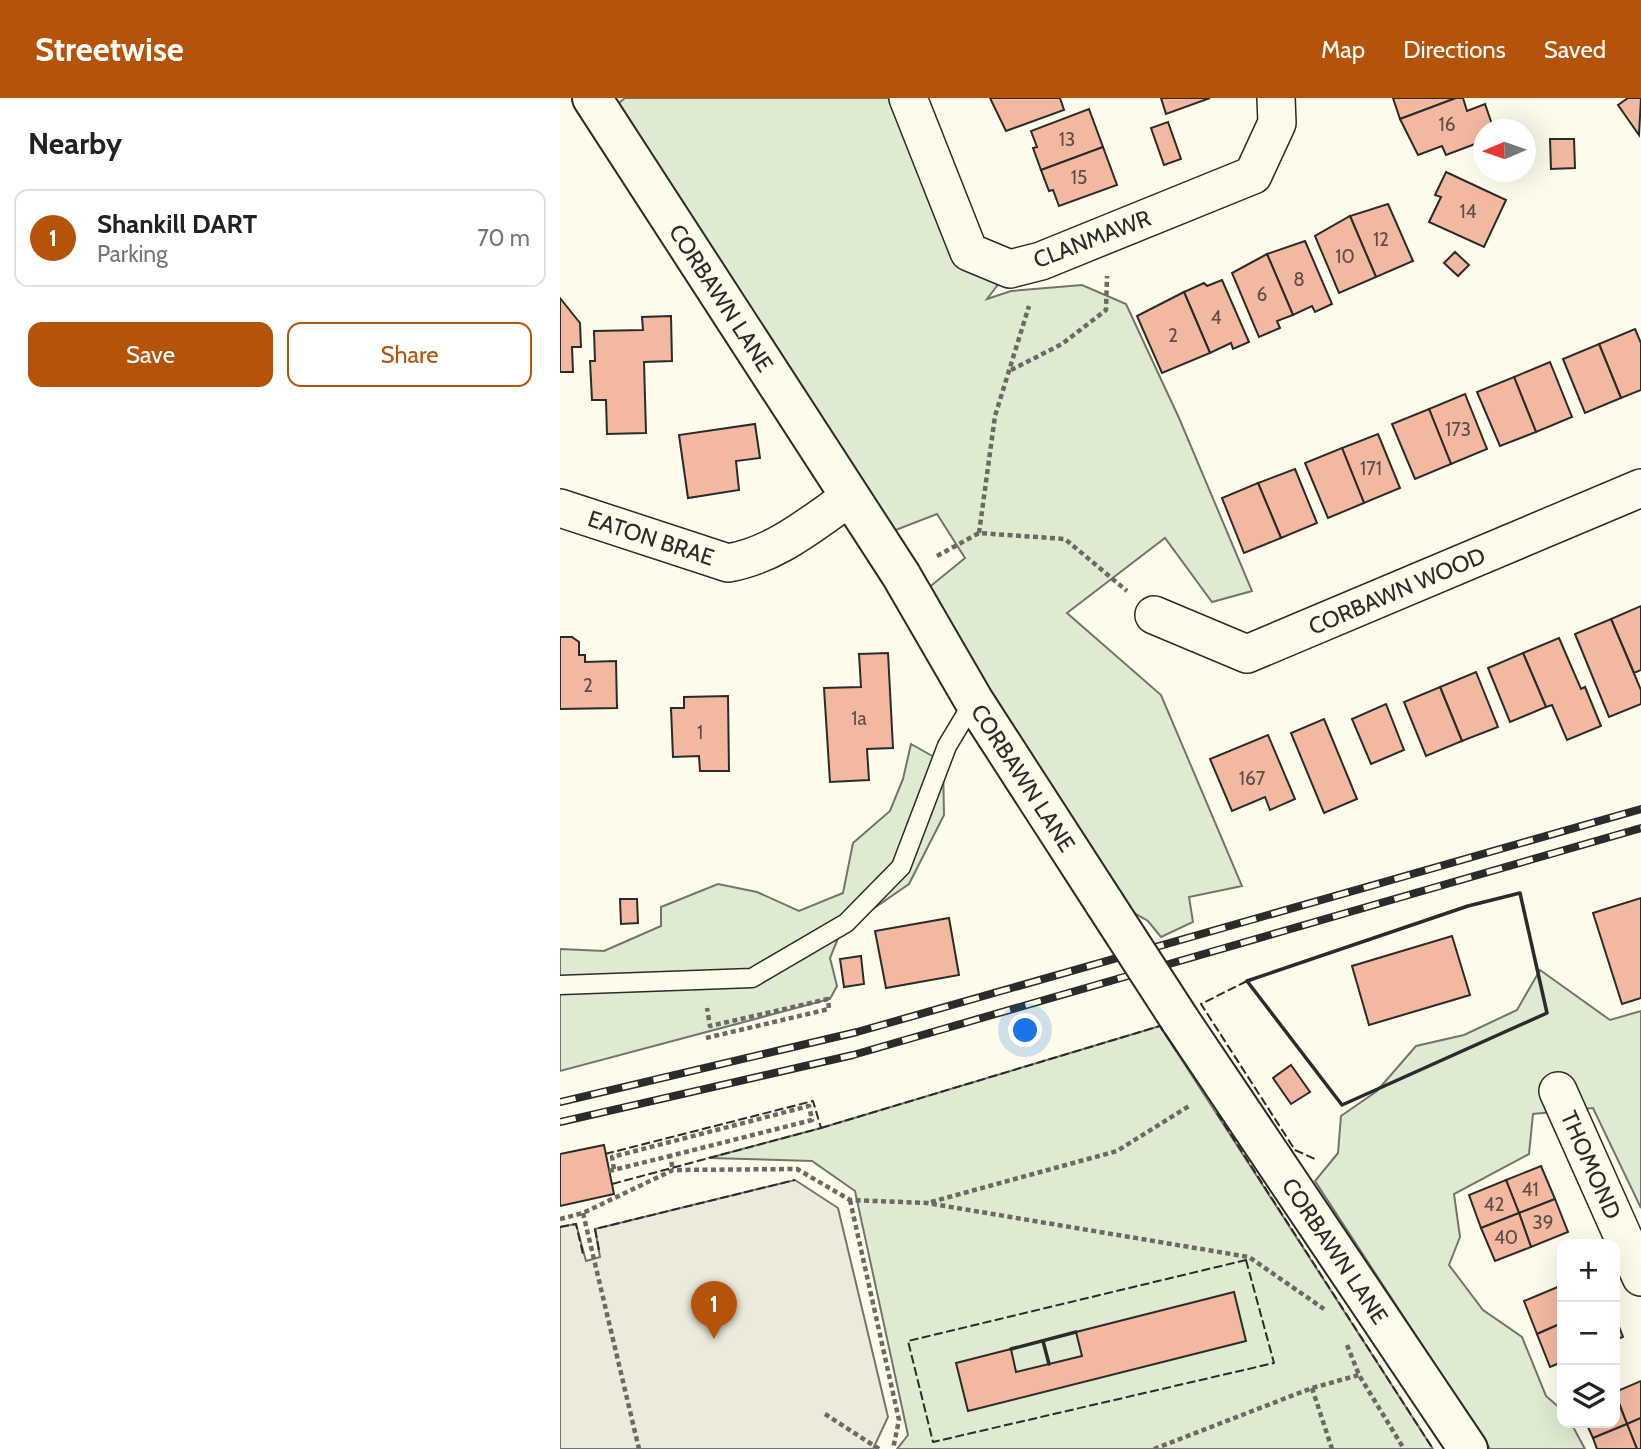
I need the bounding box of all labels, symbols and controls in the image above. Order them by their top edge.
text: Streetwise [35,29,184,69]
text: Map [1321,35,1365,64]
text: Directions [1403,35,1506,64]
text: Saved [1544,35,1606,64]
house number: 16 [1439,113,1456,136]
north arrow [1473,119,1536,182]
text: Nearby [28,125,122,162]
house number: 13 [1059,128,1075,151]
house number: 15 [1071,166,1087,189]
house number: 14 [1459,200,1477,223]
street label: CLANMAWR [1029,204,1155,274]
text: Shankill DART [97,208,257,240]
street label: CORBAWN LANE [663,219,779,377]
text: 1 [49,224,57,252]
text: 70 m [477,224,530,252]
house number: 12 [1373,228,1389,251]
text: Parking [97,240,168,268]
house number: 10 [1335,245,1355,268]
house number: 8 [1293,268,1305,291]
house number: 6 [1257,283,1267,306]
house number: 4 [1211,306,1222,329]
button: Save [28,322,273,387]
button: Share [287,322,532,387]
house number: 2 [1168,324,1178,347]
house number: 173 [1445,418,1471,441]
house number: 171 [1360,457,1382,480]
street label: EATON BRAE [584,504,718,572]
street label: CORBAWN WOOD [1304,541,1490,641]
house number: 2 [583,674,593,697]
street label: CORBAWN LANE [965,699,1081,857]
house number: 1a [851,707,867,730]
house number: 1 [697,721,703,744]
house number: 167 [1239,767,1266,790]
your location [1008,1013,1042,1047]
street label: THOMOND [1555,1107,1627,1223]
street label: CORBAWN LANE [1276,1173,1394,1329]
house number: 41 [1521,1178,1539,1201]
house number: 42 [1484,1193,1504,1216]
house number: 39 [1532,1211,1554,1234]
house number: 40 [1494,1226,1518,1249]
map controls [1557,1239,1620,1428]
button: + [1557,1239,1620,1302]
pin: 1 [691,1281,737,1339]
button: − [1557,1302,1620,1365]
button: layers [1557,1365,1620,1428]

